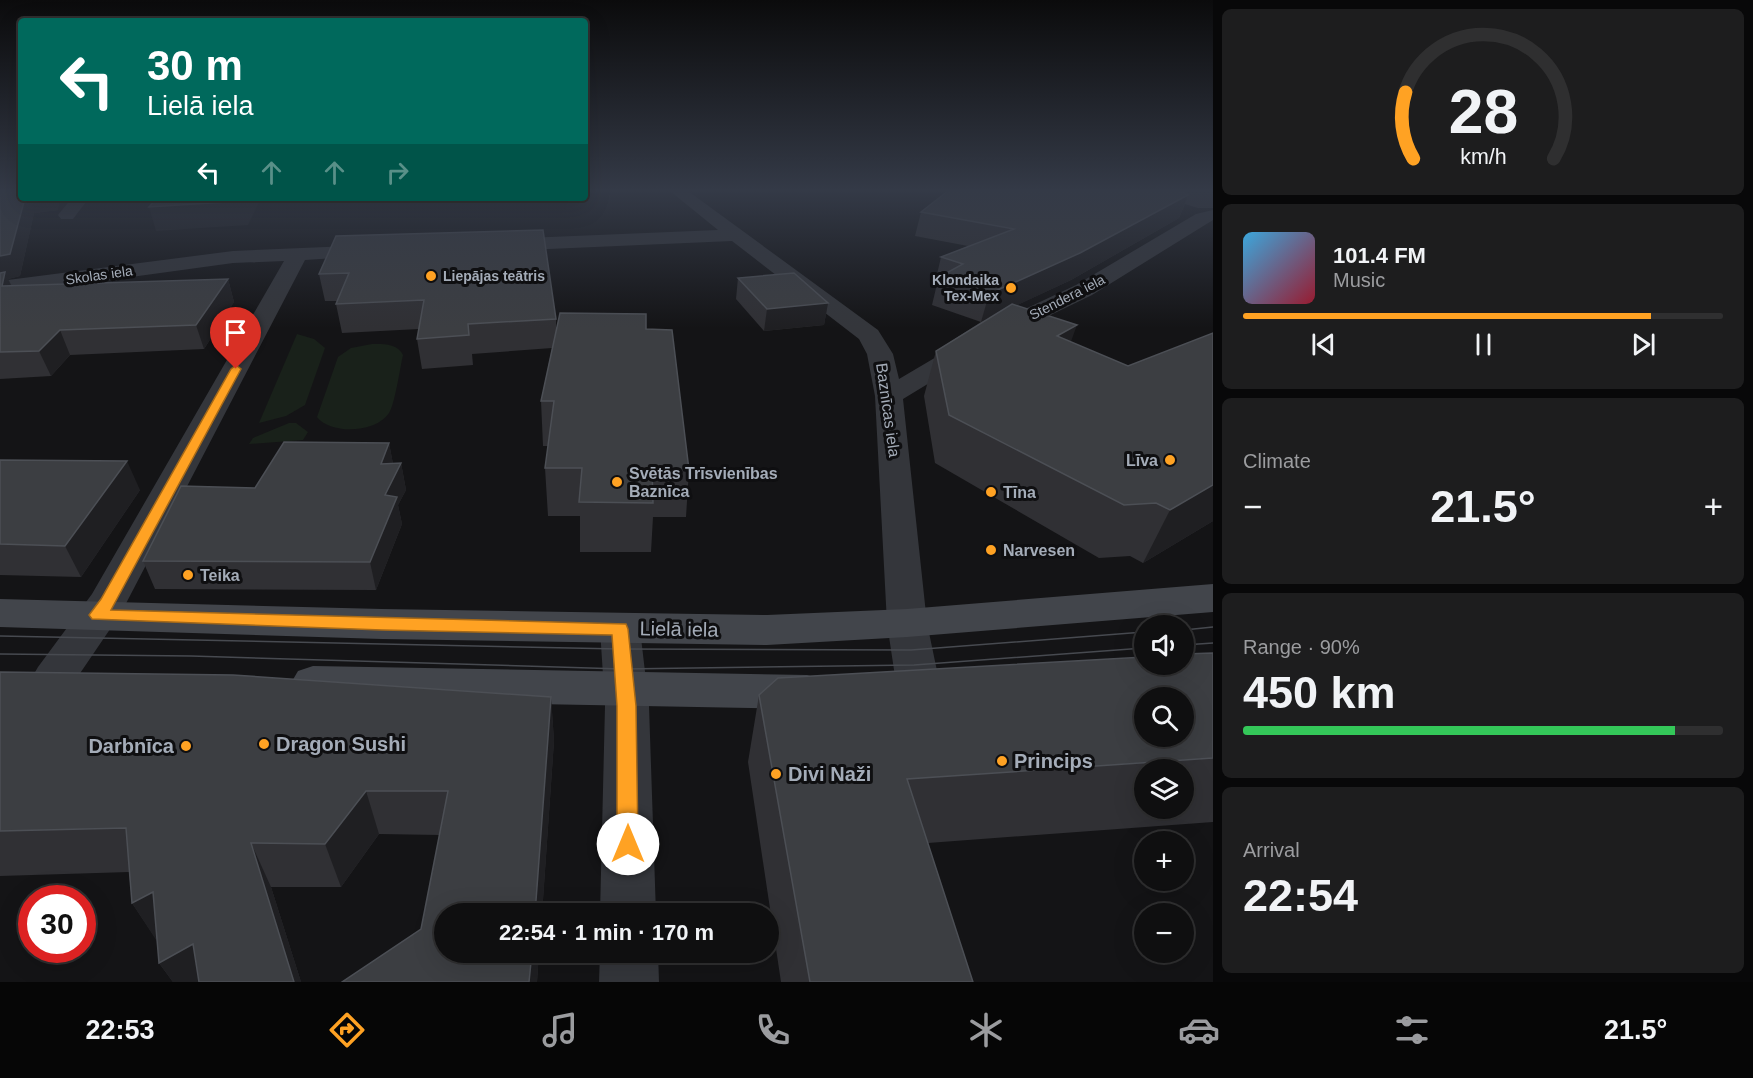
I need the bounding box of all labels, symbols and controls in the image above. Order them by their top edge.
icon: left [48,42,126,120]
text: 30 m [147,42,243,89]
text: 28 [1448,77,1518,146]
text: Lielā iela [147,91,254,121]
text: km/h [1460,145,1506,169]
icon: left [192,156,225,189]
icon: ahead [255,156,288,189]
icon: ahead [318,156,351,189]
icon: right [381,156,414,189]
text: 101.4 FM [1333,243,1426,268]
street label: Skolas iela [64,262,134,288]
place label: Liepājas teātris [443,268,545,284]
marker: Liepājas teātris [424,269,438,283]
text: Music [1333,269,1385,291]
street label: Stendera iela [1027,271,1108,323]
place label: Klondaika Tex-Mex [932,272,999,304]
marker: Klondaika Tex-Mex [1004,281,1018,295]
pin [210,307,261,369]
icon: arrive [219,316,252,349]
icon: previous [1307,328,1340,361]
icon: pause [1467,328,1500,361]
icon: next [1627,328,1660,361]
street label: Baznīcas iela [873,362,903,458]
text: Climate [1243,450,1311,472]
place label: Līva [1126,452,1158,469]
marker: Līva [1163,453,1177,467]
place label: Svētās Trīsvienības Baznīca [629,465,778,500]
marker: Svētās Trīsvienības Baznīca [610,475,624,489]
text: 21.5° [1430,481,1536,532]
place label: Tīna [1003,484,1036,501]
marker: Tīna [984,485,998,499]
text: − [1243,488,1262,525]
text: + [1704,488,1723,525]
place label: Narvesen [1003,542,1075,559]
marker: Narvesen [984,543,998,557]
place label: Teika [200,567,240,584]
marker: Teika [181,568,195,582]
map controls [1134,615,1194,963]
button: sound [1134,615,1194,675]
street label: Lielā iela [639,617,720,641]
text: Range · 90% [1243,636,1360,658]
text: 450 km [1243,667,1396,718]
button: search [1134,687,1194,747]
place label: Dragon Sushi [276,733,406,755]
place label: Darbnīca [88,735,175,757]
marker: Dragon Sushi [257,737,271,751]
marker: Darbnīca [179,739,193,753]
place label: Princips [1014,750,1093,772]
marker: Princips [995,754,1009,768]
button: layers [1134,759,1194,819]
place label: Divi Naži [788,763,871,785]
marker: Divi Naži [769,767,783,781]
position arrow [596,812,660,876]
button: + [1134,831,1194,891]
text: Arrival [1243,839,1300,861]
text: 22:54 [1243,870,1358,921]
speed limit sign: 30 [18,885,96,963]
button: − [1134,903,1194,963]
text: 22:54 · 1 min · 170 m [499,920,714,945]
icon: directions [326,1009,368,1051]
icon: music [539,1009,581,1051]
icon: phone [752,1009,794,1051]
icon: climate [965,1009,1007,1051]
icon: car [1178,1009,1220,1051]
icon: filters [1391,1009,1433,1051]
text: 22:53 [86,1015,155,1045]
text: 21.5° [1604,1015,1667,1045]

